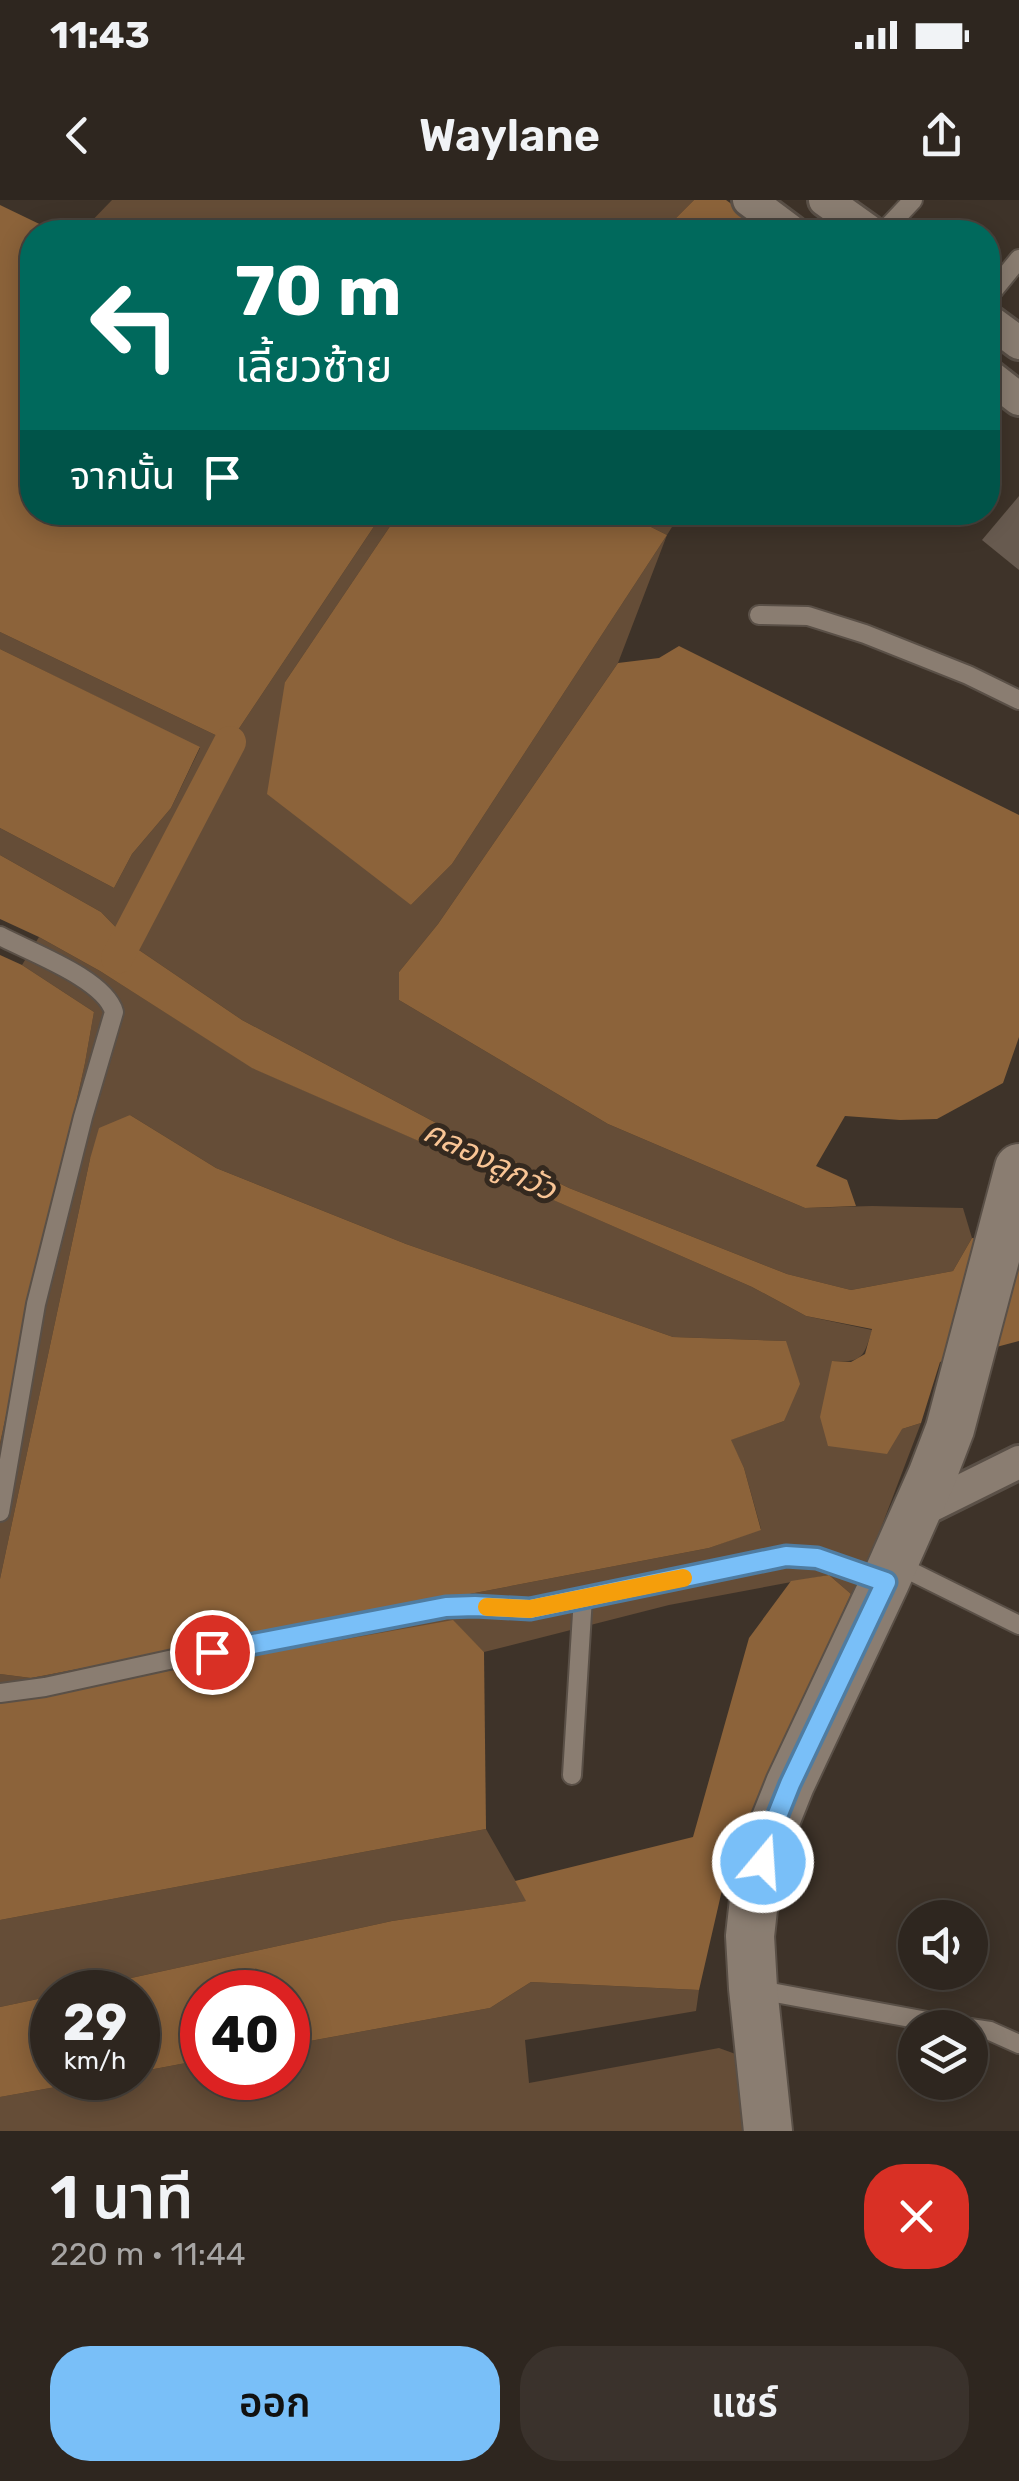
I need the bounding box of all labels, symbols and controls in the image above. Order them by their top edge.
text: 11:43 [50,12,150,58]
icon: back [50,108,105,163]
icon: share [914,108,969,163]
text: Waylane [419,109,600,162]
text: 70 m [235,250,402,333]
icon: left [70,260,200,390]
text: เลี้ยวซ้าย [235,340,392,393]
icon: arrive [195,450,250,505]
text: จากนั้น [70,453,175,499]
water label: คลองลูกวัว [417,1112,563,1210]
pin [170,1610,255,1695]
icon: arrive [185,1625,240,1680]
position arrow [711,1810,815,1914]
map controls [898,1900,988,2100]
button: sound [898,1900,988,1990]
speed limit sign: 40 [180,1970,310,2100]
text: 29 [63,1993,127,2053]
button: layers [898,2010,988,2100]
text: km/h [64,2046,126,2075]
text: 1 นาที [50,2162,193,2233]
button: close [864,2164,969,2269]
text: 220 m · 11:44 [50,2235,246,2273]
button: ออก [50,2346,500,2461]
button: แชร์ [520,2346,969,2461]

